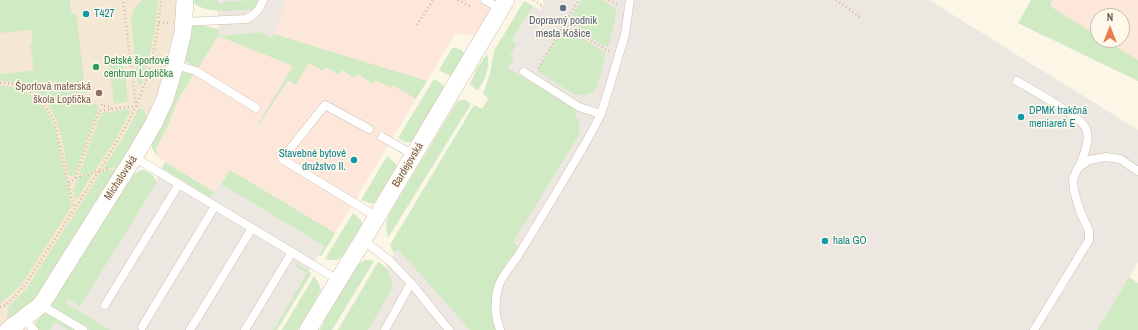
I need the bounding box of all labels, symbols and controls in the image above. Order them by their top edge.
marker: Dopravný podnik mesta Košice [558,3,568,13]
place label: T427 [94,7,115,21]
north arrow [1090,8,1130,48]
marker: T427 [81,9,91,19]
text: N [1107,10,1113,24]
place label: Dopravný podnik mesta Košice [529,14,597,40]
place label: Detské športové centrum Loptička [104,54,173,80]
marker: Detské športové centrum Loptička [91,62,101,72]
place label: Športová materská škola Loptička [15,80,91,106]
marker: Športová materská škola Loptička [94,88,104,98]
place label: DPMK trakčná meniareň E [1029,104,1087,130]
marker: DPMK trakčná meniareň E [1016,112,1026,122]
street label: Bardejovská [390,140,426,190]
place label: Stavebné bytové družstvo II. [279,147,346,173]
street label: Michalovská [102,153,140,203]
marker: Stavebné bytové družstvo II. [349,155,359,165]
place label: hala GO [833,234,867,248]
marker: hala GO [820,236,830,246]

